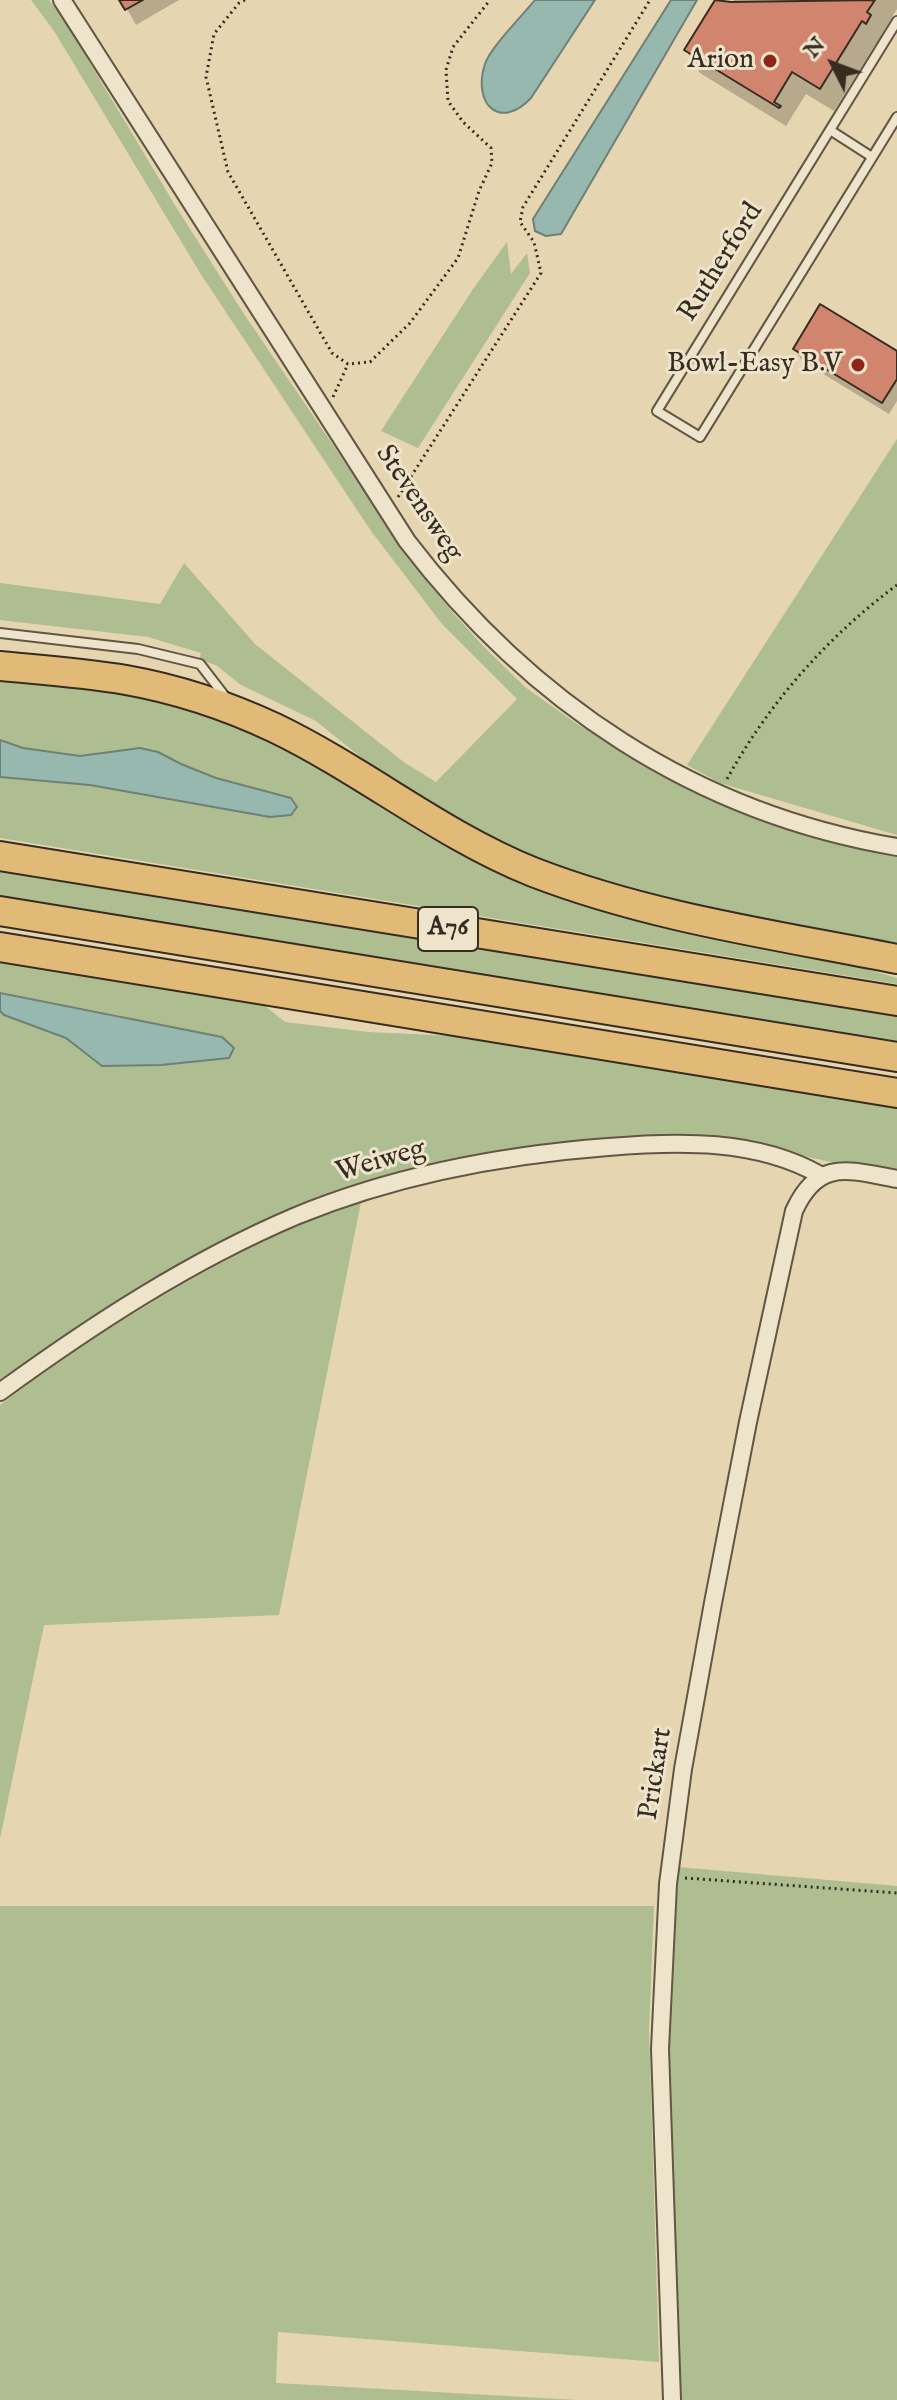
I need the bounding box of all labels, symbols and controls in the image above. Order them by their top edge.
north arrow [793,24,873,104]
text: N [798,32,832,64]
place label: Arion [688,44,754,78]
marker: Arion [761,52,779,70]
street label: Rutherford [672,198,772,328]
place label: Bowl-Easy B.V [667,348,842,382]
marker: Bowl-Easy B.V [849,356,867,374]
street label: Stevensweg [367,439,469,569]
road number: A76 [418,907,478,951]
street label: Weiweg [332,1133,430,1191]
street label: Prickart [633,1726,681,1822]

